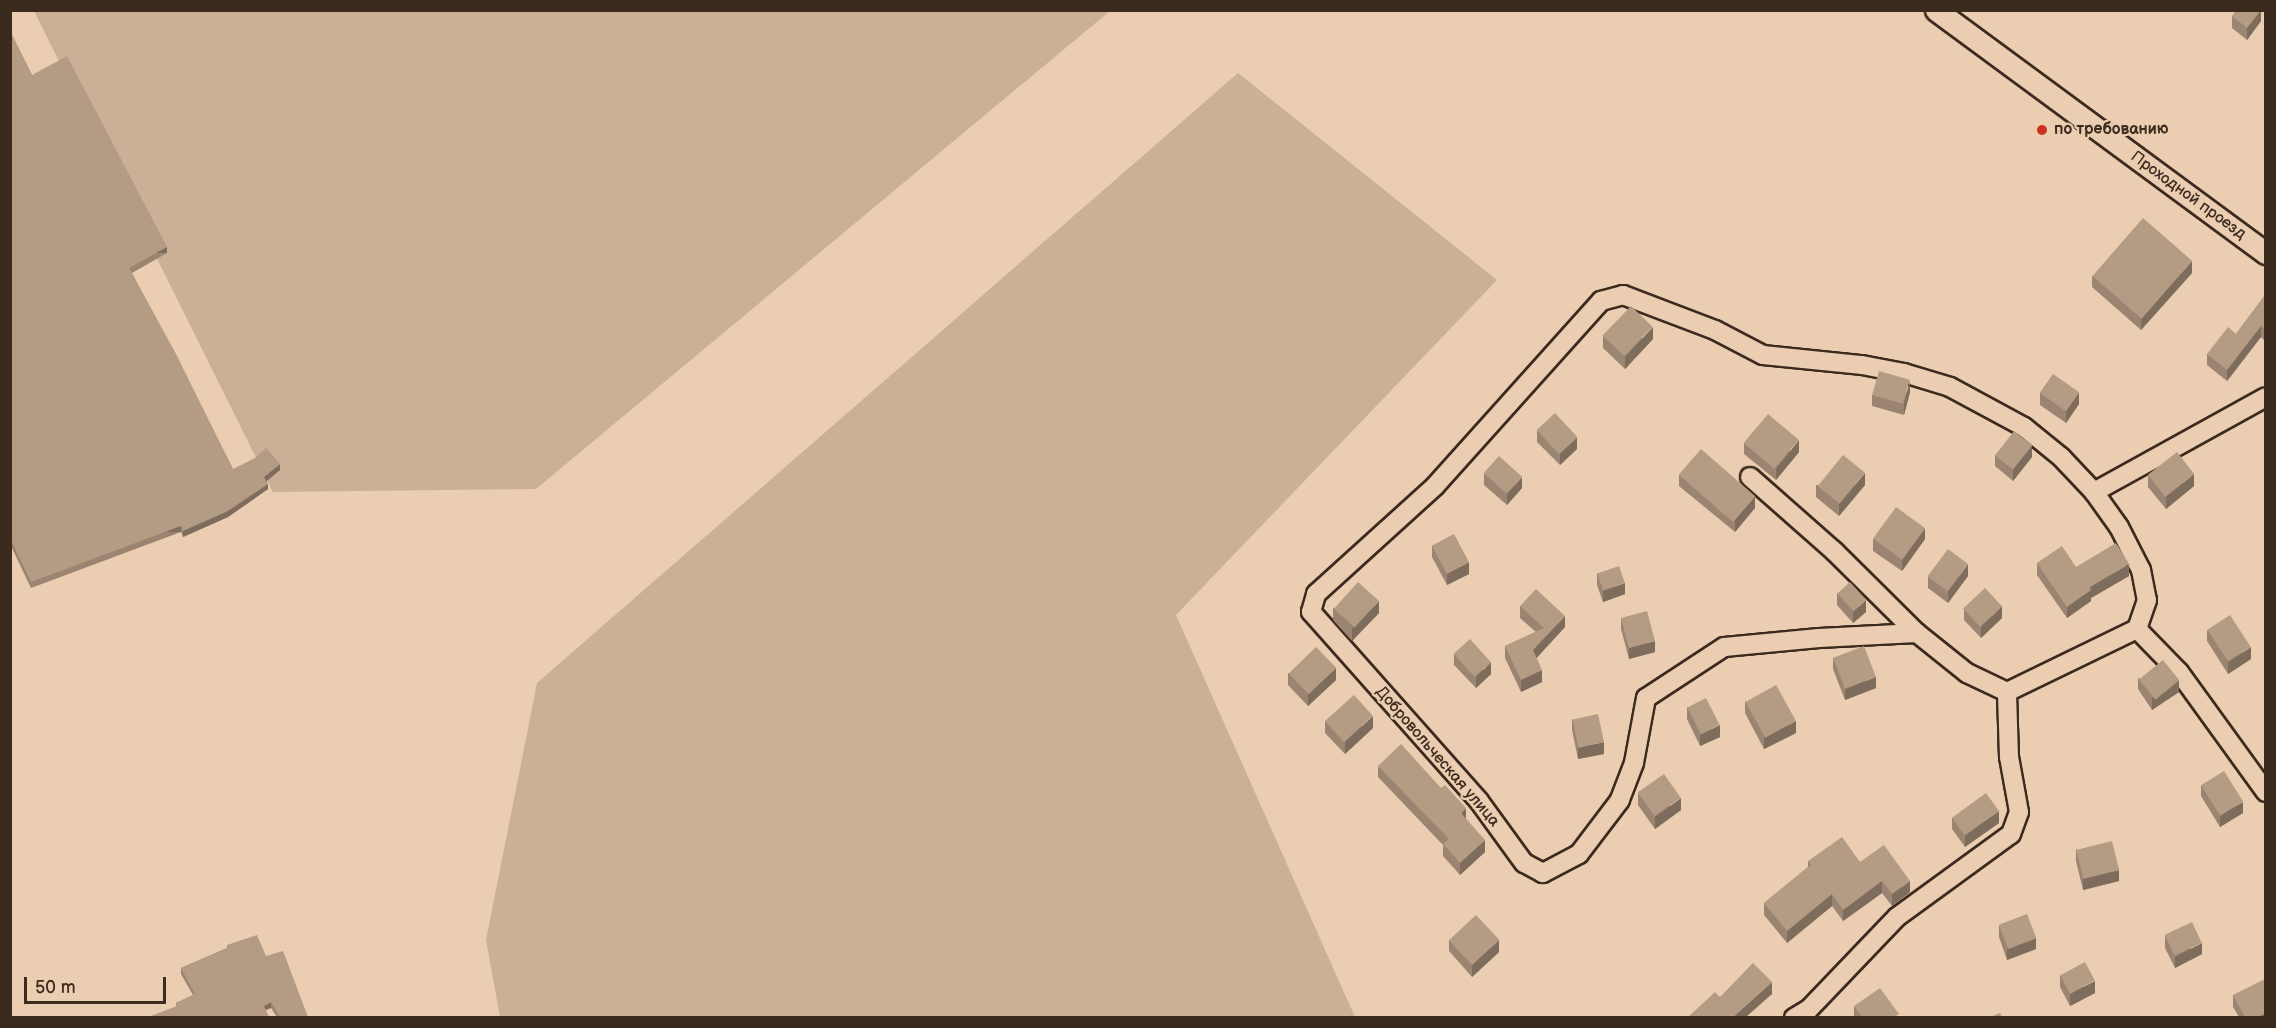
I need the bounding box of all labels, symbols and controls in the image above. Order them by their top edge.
place label: по требованию [2054,120,2169,140]
marker: по требованию [2035,123,2049,137]
street label: Проходной проезд [2127,148,2249,244]
street label: Добровольческая улица [1371,683,1503,831]
scale bar [27,965,170,1003]
text: 50 m [35,977,76,998]

